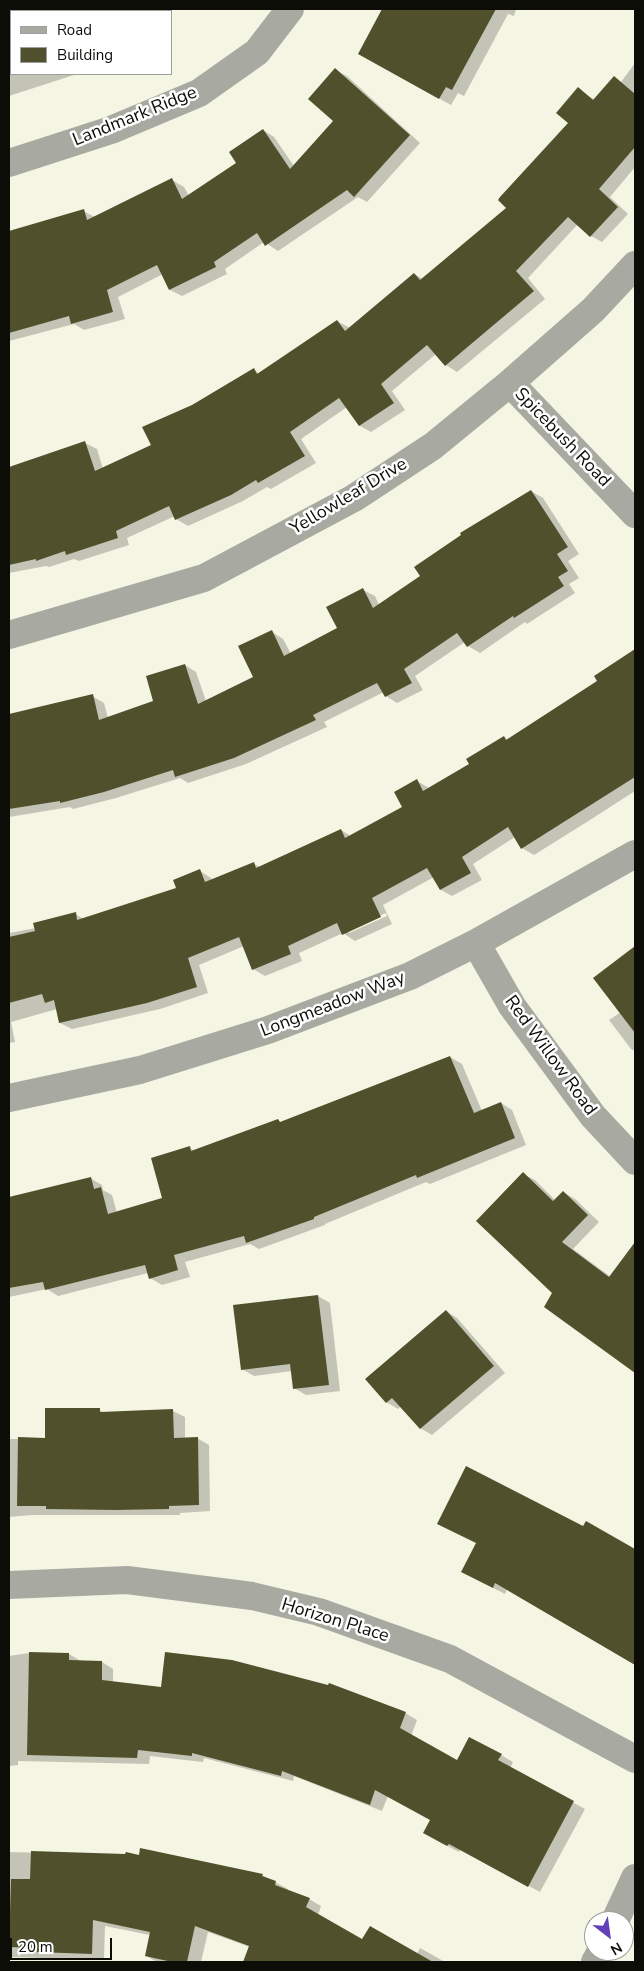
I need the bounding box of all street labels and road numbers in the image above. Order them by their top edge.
street label: Landmark Ridge [70,82,200,152]
street label: Spicebush Road [509,384,615,492]
street label: Yellowleaf Drive [287,454,411,540]
street label: Longmeadow Way [258,968,408,1042]
street label: Red Willow Road [499,992,601,1120]
street label: Horizon Place [279,1594,391,1648]

